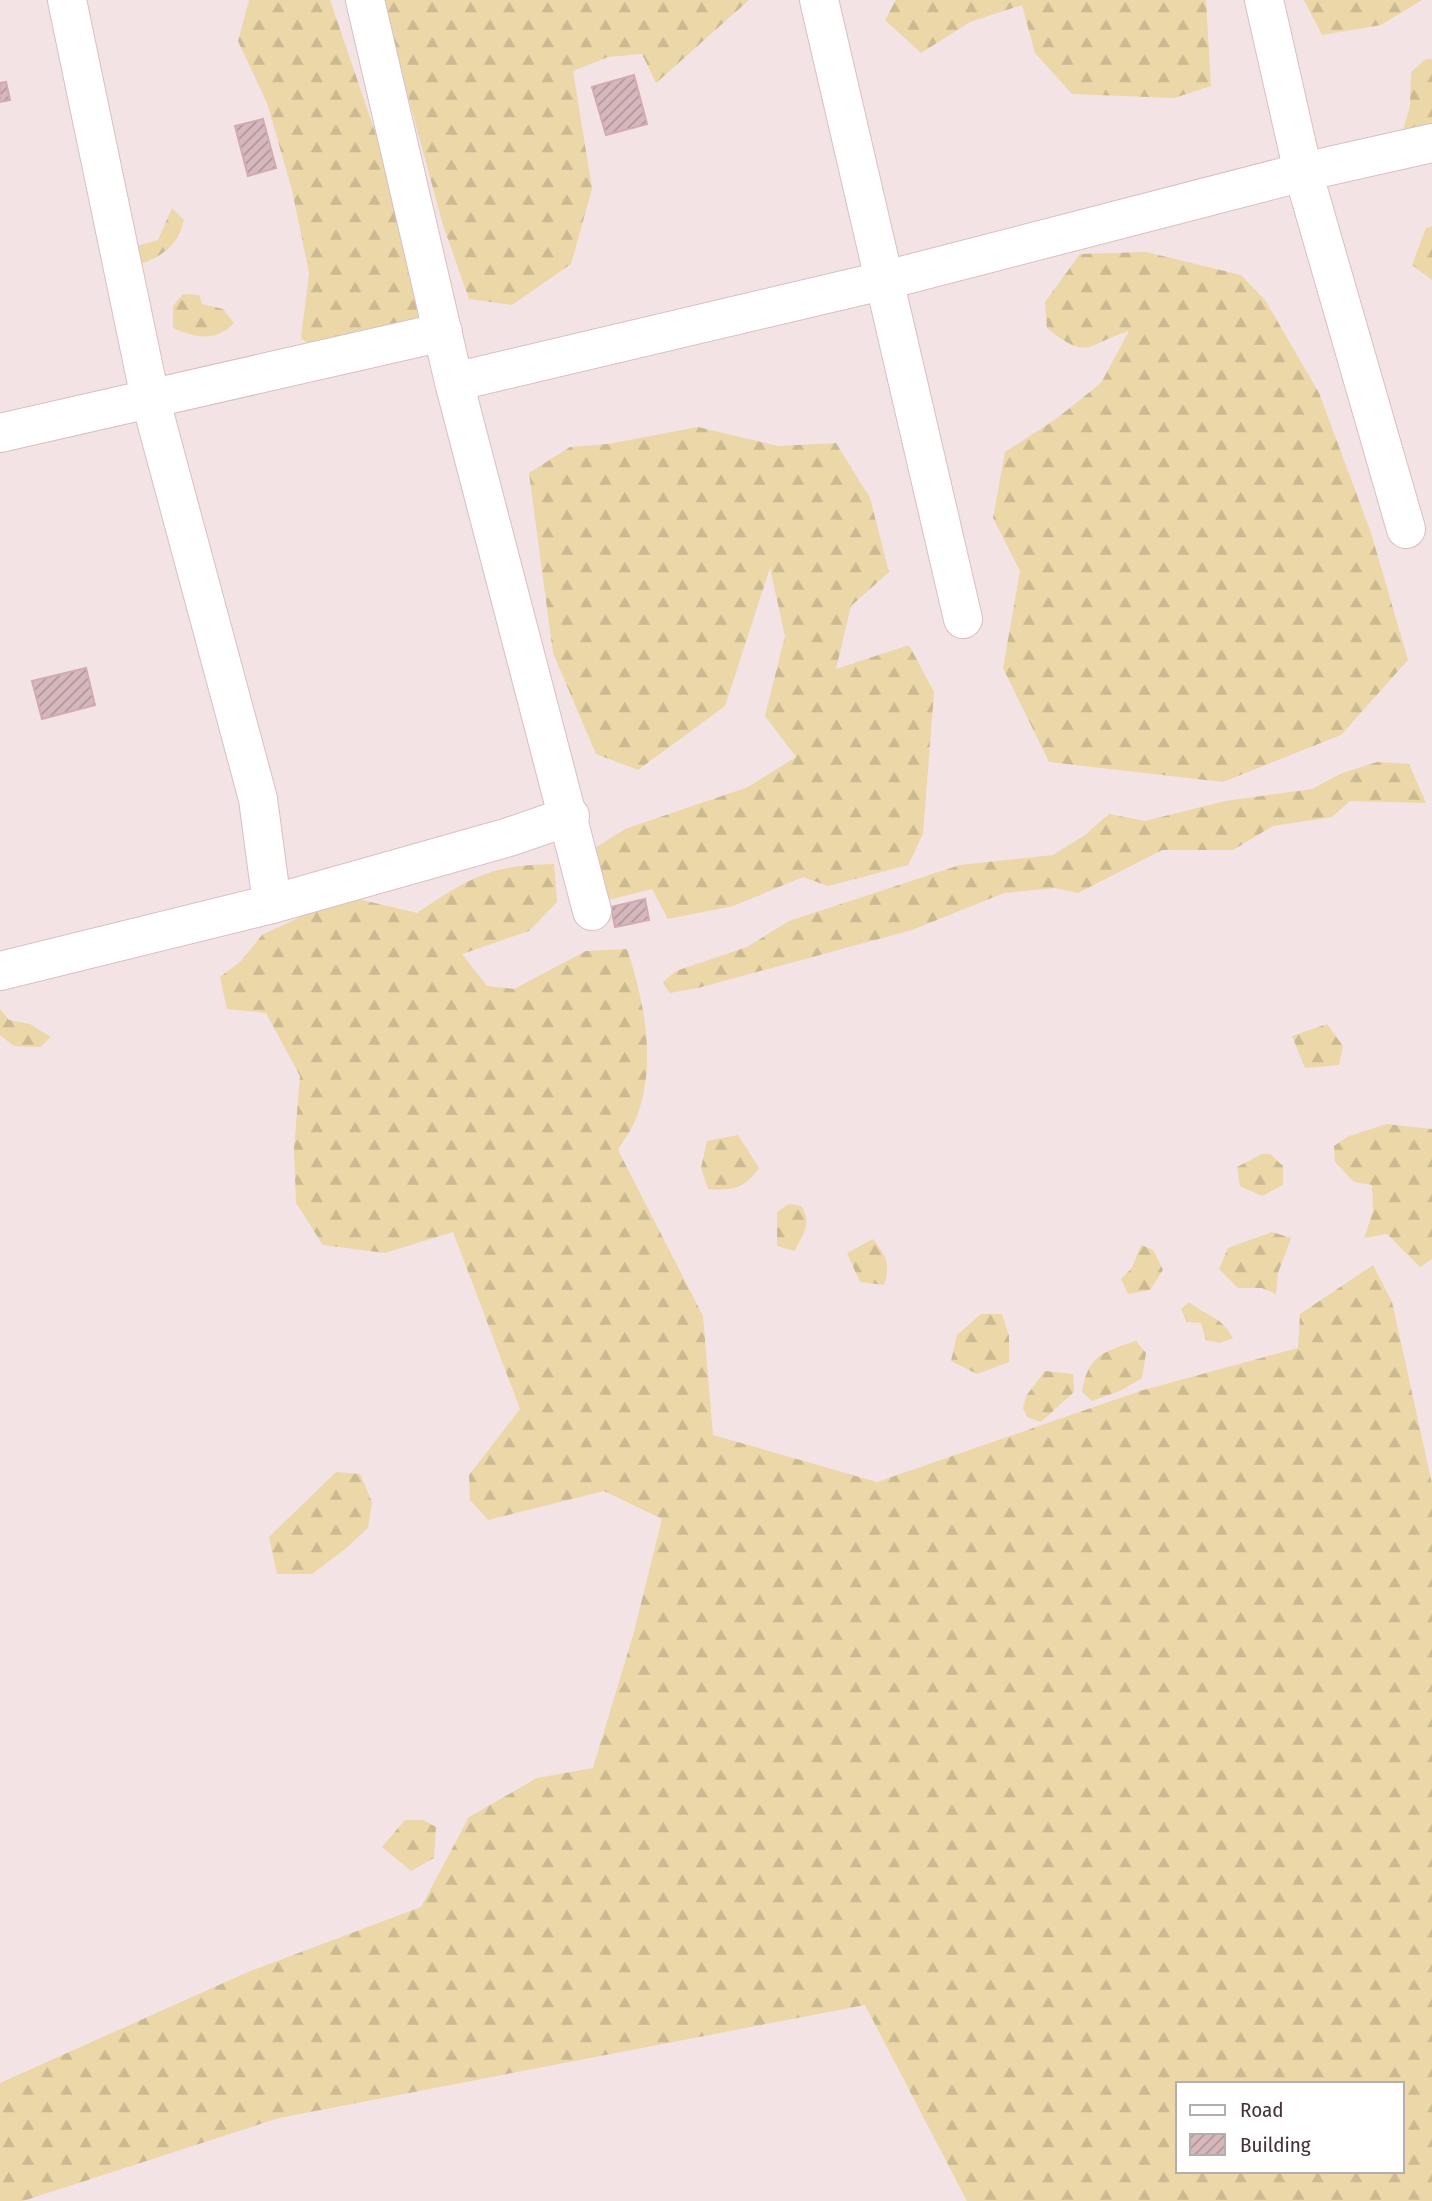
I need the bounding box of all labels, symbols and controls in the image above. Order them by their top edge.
legend [1176,2082,1404,2173]
text: Road [1240,2097,1284,2123]
text: Building [1240,2132,1311,2158]

